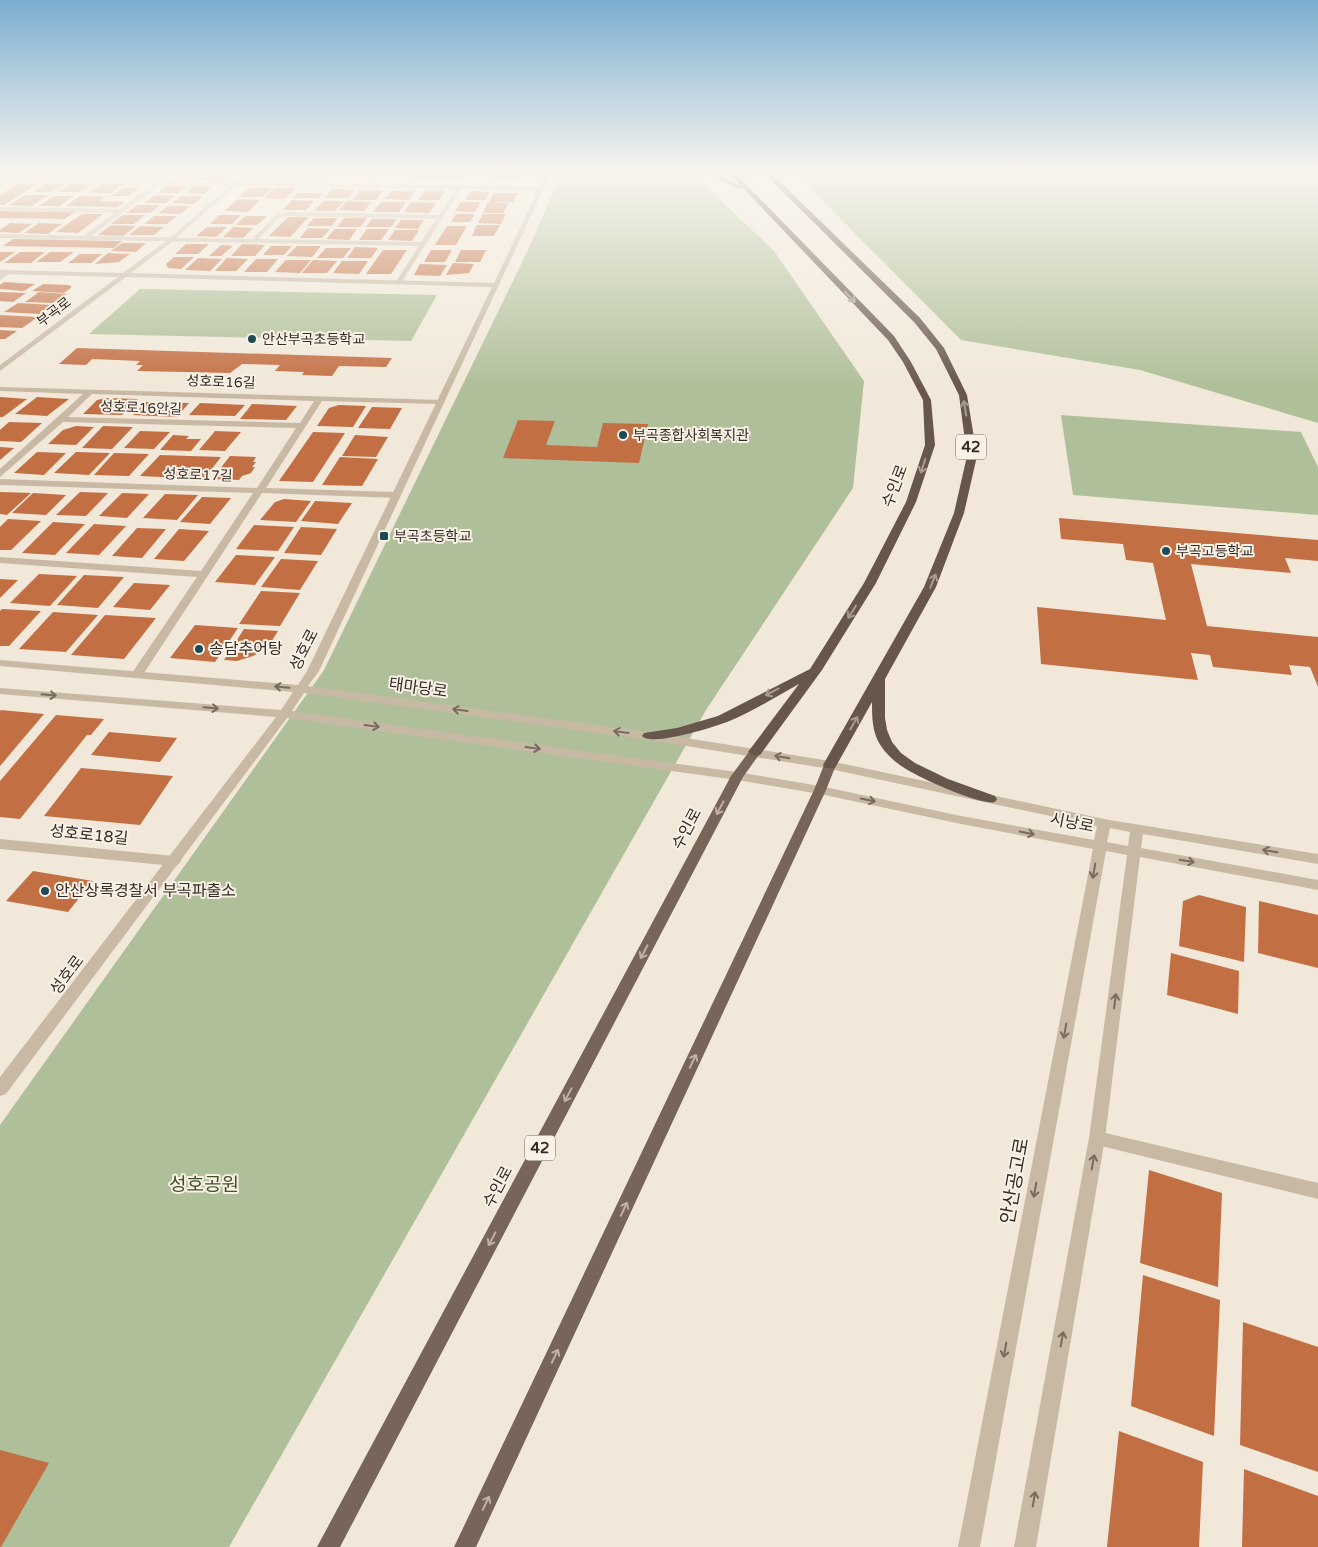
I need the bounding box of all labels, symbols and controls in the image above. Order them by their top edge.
one-way arrow [844,290,856,302]
street label: 부곡로 [33,294,75,330]
place label: 안산부곡초등학교 [262,331,365,348]
marker: 안산부곡초등학교 [246,333,258,345]
street label: 성호로16길 [186,372,256,392]
street label: 성호로16안길 [100,398,182,418]
one-way arrow [959,400,969,416]
place label: 부곡종합사회복지관 [633,427,749,444]
marker: 부곡종합사회복지관 [617,429,629,441]
road number: 42 [956,434,986,460]
one-way arrow [918,458,927,474]
street label: 수인로 [878,462,912,510]
street label: 성호로17길 [163,465,233,485]
place label: 부곡초등학교 [394,528,471,545]
marker: 부곡초등학교 [378,530,390,542]
place label: 부곡고등학교 [1176,543,1253,560]
marker: 부곡고등학교 [1160,545,1172,557]
one-way arrow [928,574,938,589]
one-way arrow [847,605,857,619]
street label: 성호로 [285,626,323,674]
place label: 송담추어탕 [209,639,283,659]
marker: 송담추어탕 [193,643,205,655]
street label: 태마당로 [387,674,449,702]
one-way arrow [274,682,290,692]
one-way arrow [765,688,780,697]
one-way arrow [40,690,56,699]
one-way arrow [202,703,218,713]
one-way arrow [452,705,468,715]
one-way arrow [849,716,859,730]
one-way arrow [364,722,380,732]
one-way arrow [613,727,629,737]
one-way arrow [525,744,541,754]
one-way arrow [774,751,790,761]
one-way arrow [860,796,876,805]
one-way arrow [715,800,724,815]
street label: 수인로 [668,805,706,853]
street label: 시낭로 [1048,809,1096,837]
street label: 성호로18길 [49,821,129,849]
one-way arrow [1019,828,1035,838]
one-way arrow [1262,846,1278,856]
one-way arrow [1179,857,1195,867]
one-way arrow [1089,862,1098,878]
place label: 안산상록경찰서 부곡파출소 [55,881,236,901]
marker: 안산상록경찰서 부곡파출소 [39,885,51,897]
one-way arrow [639,944,649,959]
street label: 성호로 [46,951,88,999]
one-way arrow [1110,993,1120,1009]
one-way arrow [1059,1022,1069,1038]
one-way arrow [688,1054,698,1069]
one-way arrow [563,1087,572,1102]
road number: 42 [525,1136,555,1160]
street label: 안산공고로 [997,1136,1033,1226]
one-way arrow [1089,1154,1099,1170]
street label: 수인로 [479,1163,517,1211]
park label: 성호공원 [169,1174,239,1196]
one-way arrow [1030,1182,1039,1198]
one-way arrow [620,1202,629,1217]
one-way arrow [487,1231,496,1246]
one-way arrow [1057,1331,1067,1347]
one-way arrow [1000,1342,1010,1358]
one-way arrow [551,1349,560,1364]
one-way arrow [1029,1491,1039,1507]
one-way arrow [482,1496,491,1511]

